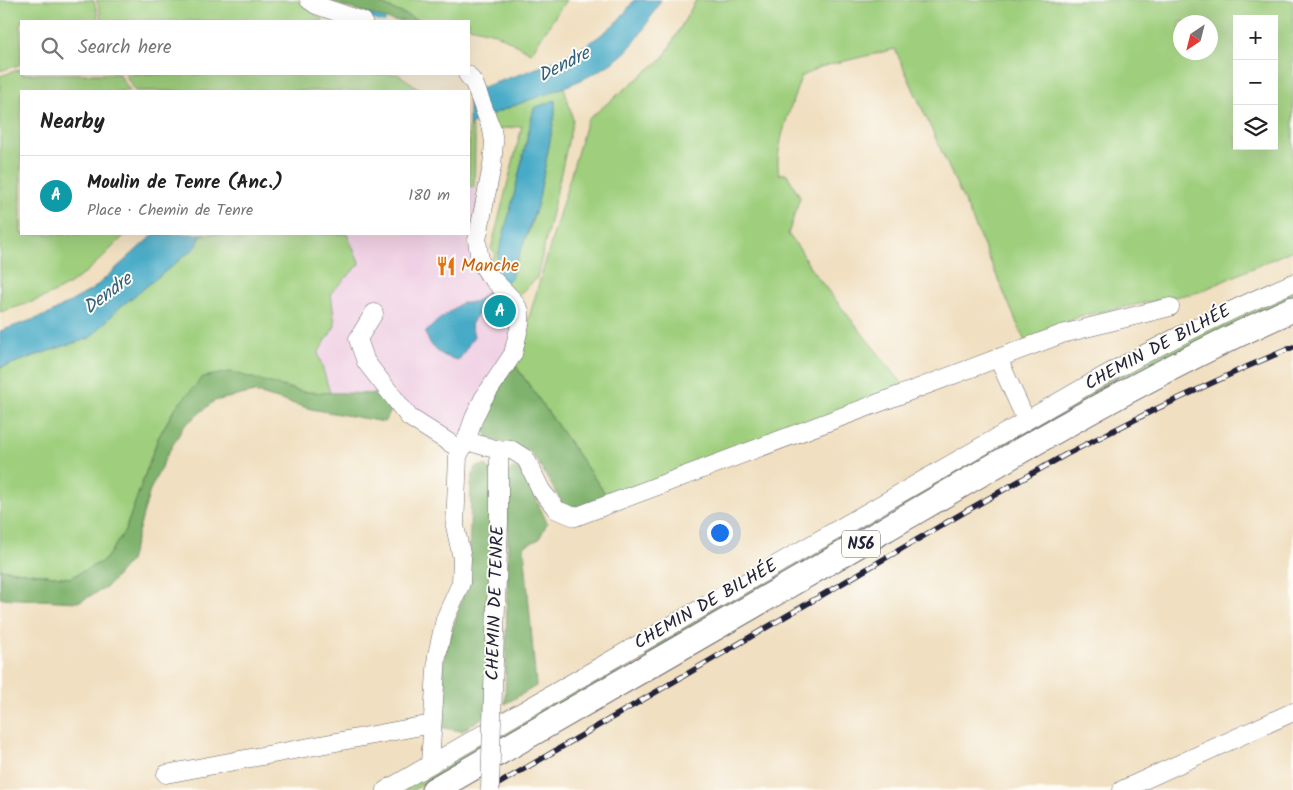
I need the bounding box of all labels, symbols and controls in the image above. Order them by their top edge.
north arrow [1173,15,1218,60]
map controls [1233,15,1278,150]
button: + [1233,15,1278,60]
search box [20,20,470,75]
text: Search here [78,33,172,63]
icon: search [38,34,66,62]
water label: Dendre [533,38,598,91]
button: − [1233,60,1278,105]
button: layers [1233,105,1278,150]
text: Nearby [40,106,105,139]
text: Moulin de Tenre (Anc.) [87,168,283,198]
text: A [51,183,61,208]
text: 180 m [408,183,450,208]
text: Place · Chemin de Tenre [87,198,253,223]
place label: Manche [461,252,519,281]
restaurant icon: Manche [435,255,457,277]
water label: Dendre [77,264,141,323]
pin: A [484,292,516,330]
street label: CHEMIN DE BILHÉE [1080,297,1237,399]
your location [707,520,733,546]
street label: CHEMIN DE TENRE [479,524,513,681]
road number: N56 [842,530,880,558]
street label: CHEMIN DE BILHÉE [629,552,784,658]

